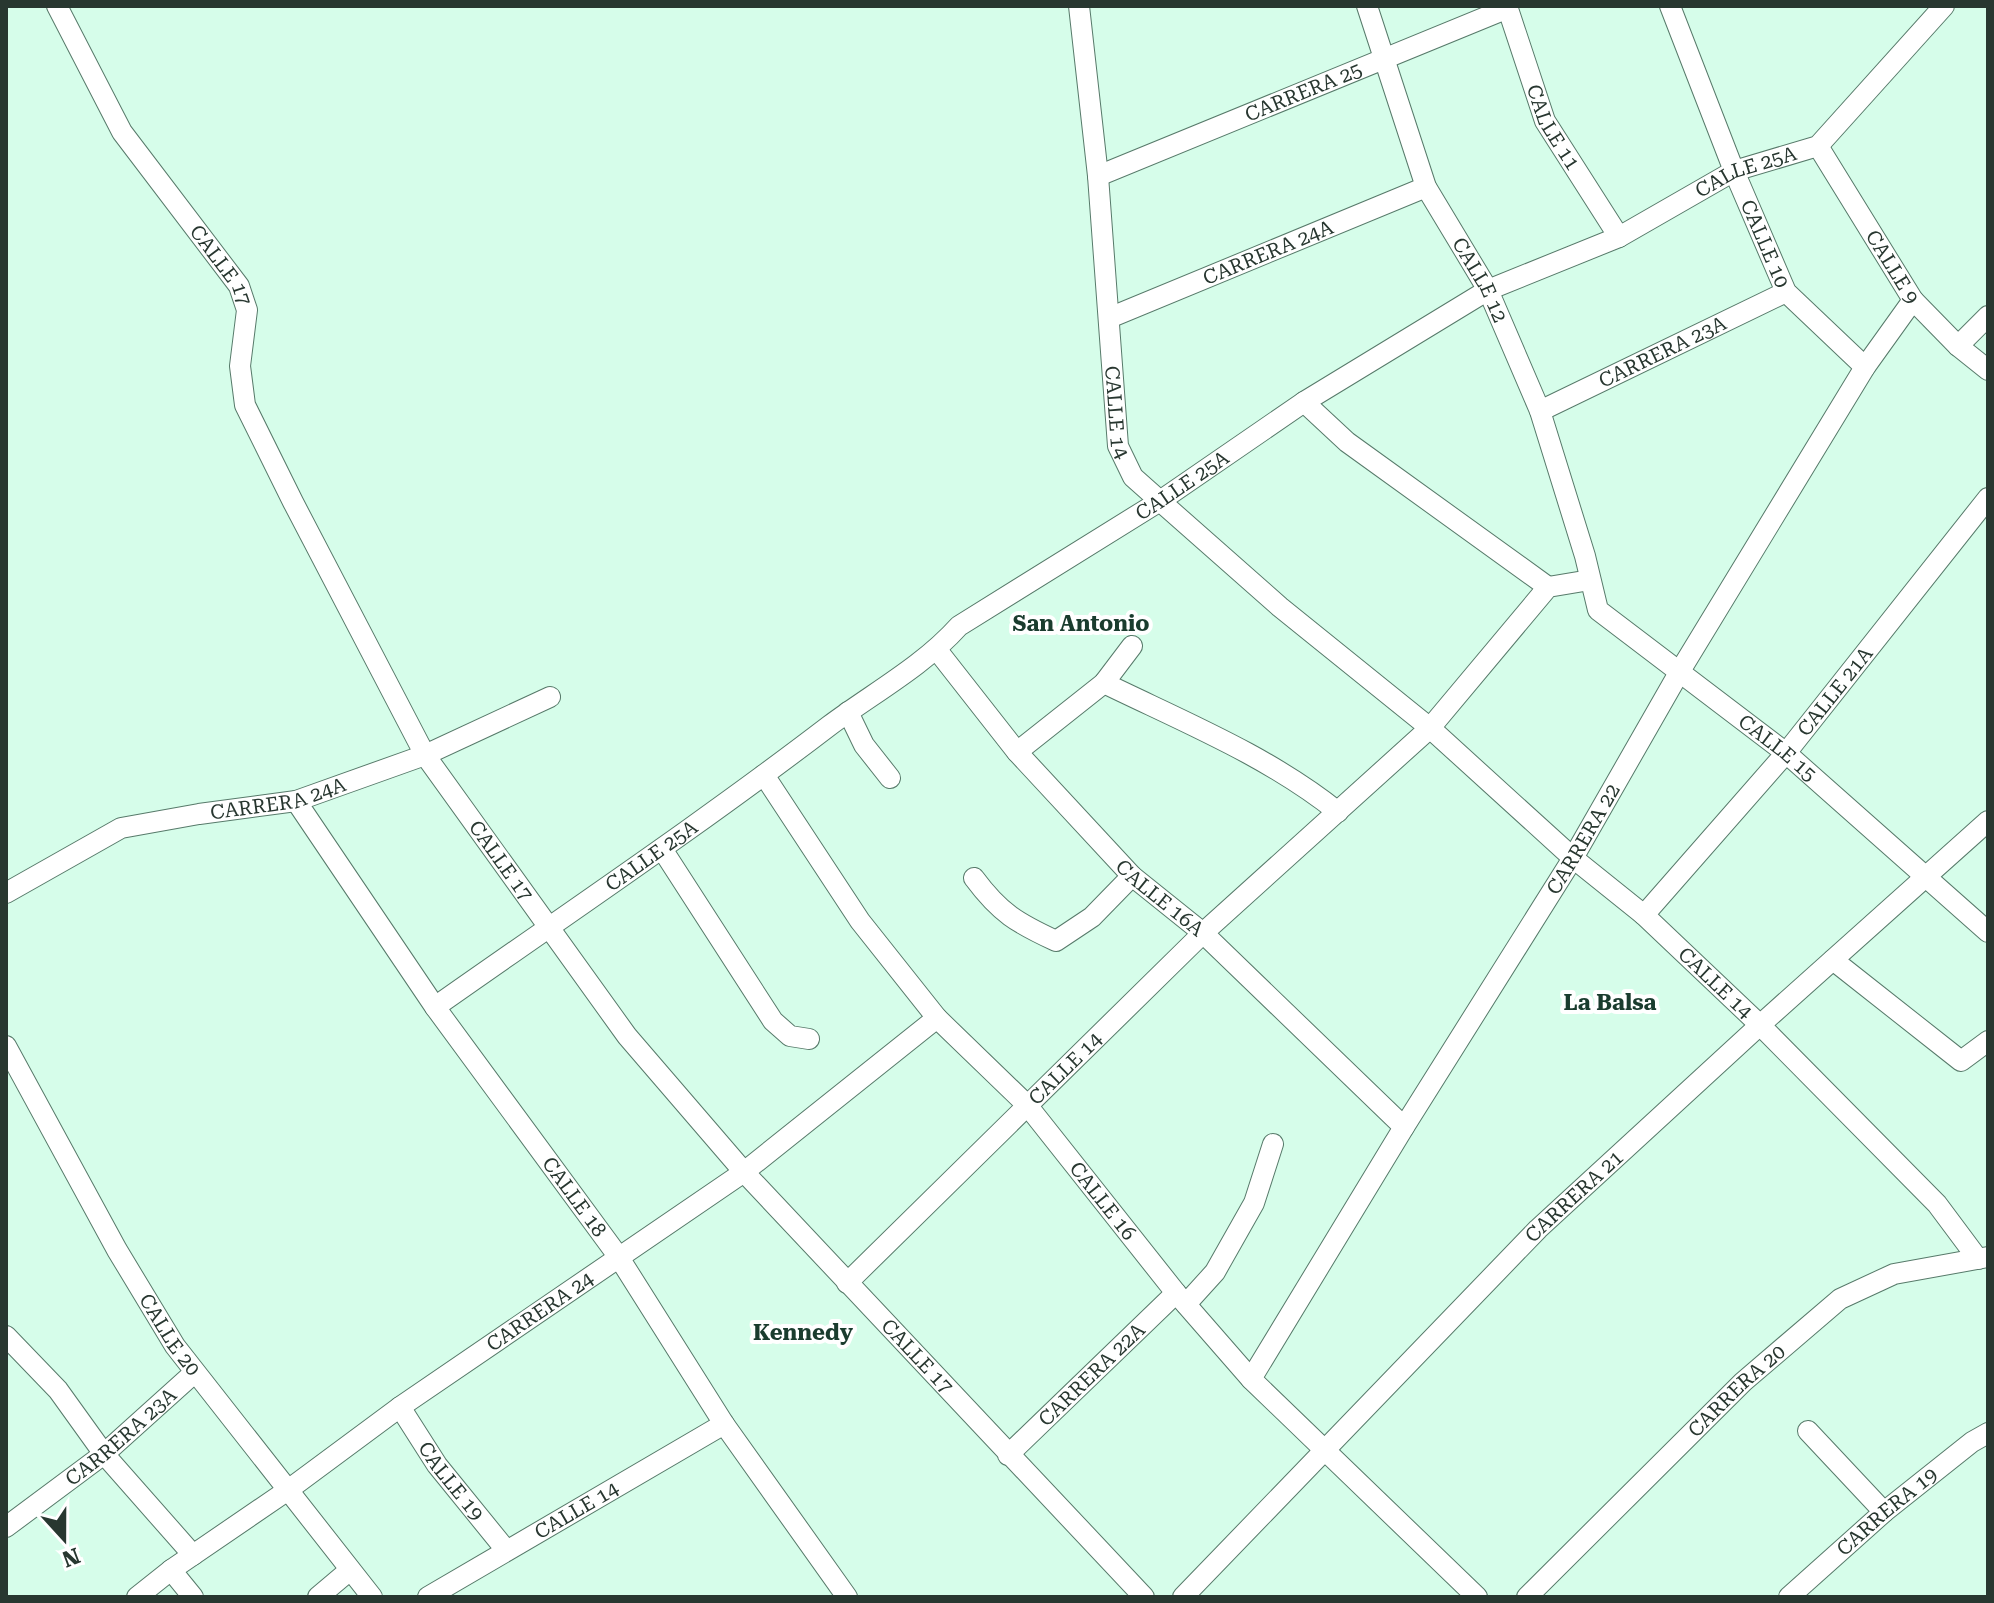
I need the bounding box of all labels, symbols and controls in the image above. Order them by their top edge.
street label: CARRERA 25 [1241,57,1366,127]
street label: CALLE 11 [1522,81,1585,174]
street label: CALLE 25A [1691,141,1799,203]
street label: CALLE 10 [1736,196,1795,291]
street label: CARRERA 24A [1199,215,1337,290]
street label: CALLE 17 [185,220,257,308]
street label: CALLE 9 [1861,226,1924,308]
street label: CALLE 12 [1447,233,1512,326]
street label: CARRERA 23A [1595,311,1730,393]
street label: CALLE 14 [1100,365,1135,464]
street label: CALLE 25A [1131,445,1233,525]
district label: San Antonio [1012,611,1150,636]
street label: CALLE 21A [1792,642,1878,741]
street label: CALLE 15 [1734,709,1822,786]
street label: CARRERA 24A [209,772,349,824]
street label: CARRERA 22 [1541,779,1625,899]
street label: CALLE 25A [601,815,702,896]
street label: CALLE 17 [464,816,538,906]
street label: CALLE 16A [1111,854,1209,941]
street label: CALLE 14 [1673,942,1758,1024]
district label: La Balsa [1563,990,1657,1015]
street label: CALLE 14 [1023,1027,1107,1110]
street label: CARRERA 21 [1520,1145,1628,1247]
street label: CALLE 18 [537,1152,612,1241]
street label: CALLE 16 [1065,1157,1141,1245]
street label: CARRERA 24 [482,1266,599,1356]
street label: CALLE 20 [134,1289,206,1380]
street label: CALLE 17 [876,1314,958,1398]
street label: CARRERA 22A [1033,1318,1150,1431]
district label: Kennedy [753,1320,854,1345]
street label: CARRERA 20 [1683,1339,1790,1442]
street label: CARRERA 23A [60,1383,181,1491]
street label: CALLE 19 [413,1437,489,1525]
street label: CARRERA 19 [1831,1462,1942,1561]
street label: CALLE 14 [530,1476,624,1544]
north arrow [24,1499,104,1579]
text: N [59,1542,83,1572]

